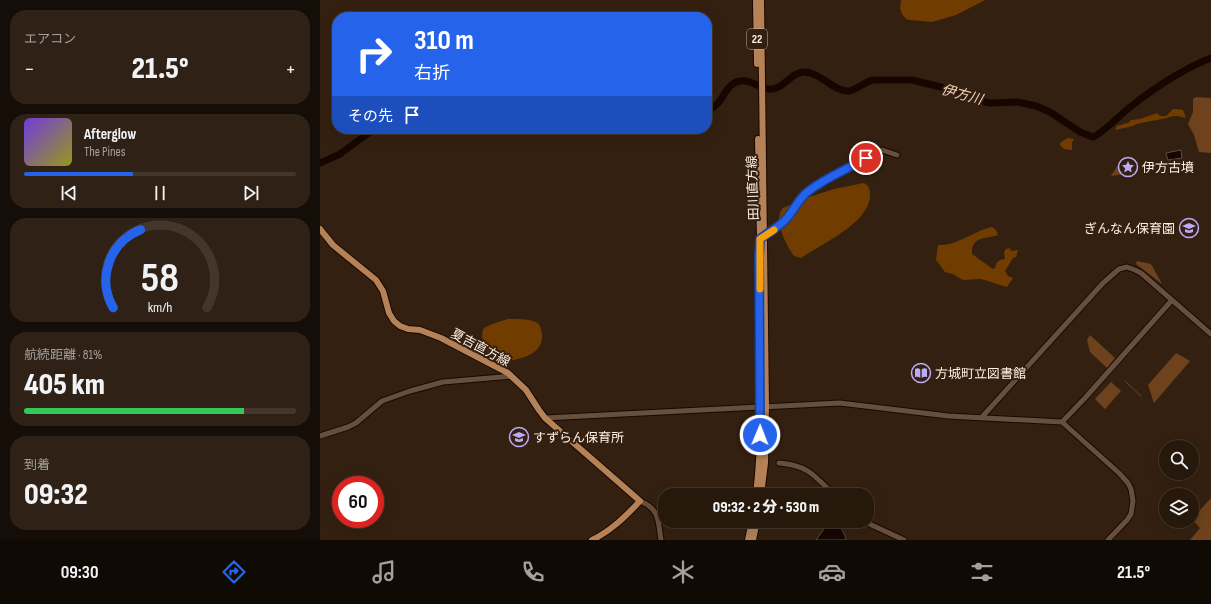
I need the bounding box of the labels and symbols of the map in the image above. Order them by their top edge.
road number: 22 [747,29,767,49]
water label: 伊方川 [939,81,986,109]
pin [849,141,883,175]
street label: 田川直方線 [744,155,762,221]
place icon: 伊方古墳 [1117,156,1139,178]
place label: 伊方古墳 [1142,160,1194,176]
school or university icon: ぎんなん保育園 [1178,217,1200,239]
place label: ぎんなん保育園 [1084,221,1175,237]
street label: 夏吉直方線 [448,326,513,370]
library icon: 方城町立図書館 [910,362,932,384]
place label: 方城町立図書館 [935,366,1026,382]
position arrow [739,414,781,456]
school or university icon: すずらん保育所 [508,426,530,448]
place label: すずらん保育所 [533,430,624,446]
speed limit sign: 60 [332,476,384,528]

